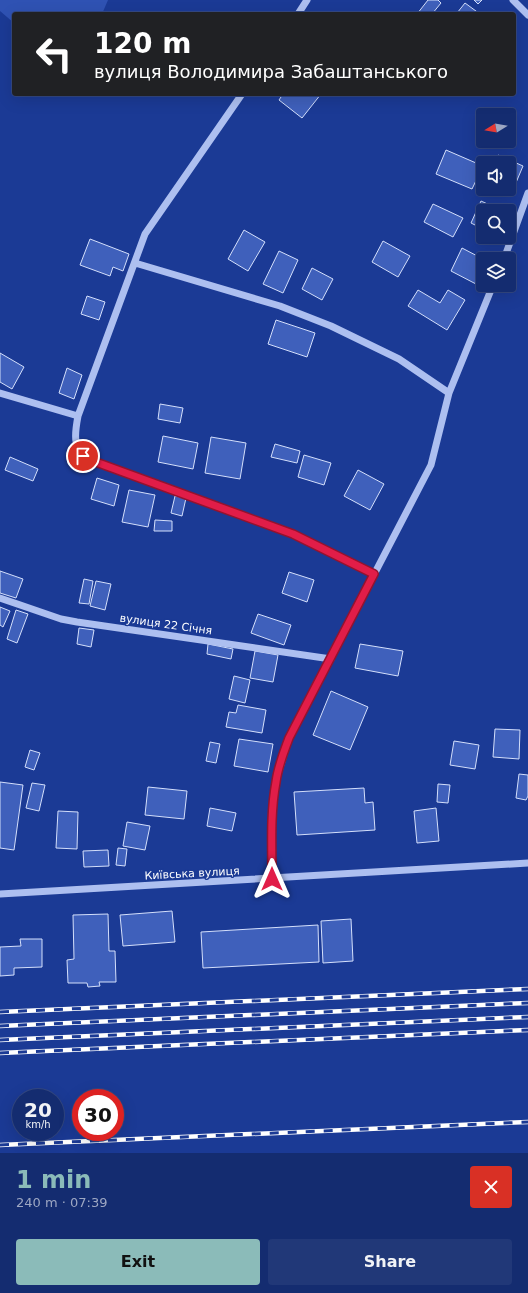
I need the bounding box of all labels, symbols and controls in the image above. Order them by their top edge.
text: 120 m [94,27,191,60]
icon: left [28,28,80,80]
text: вулиця Володимира Забаштанського [94,61,448,82]
north arrow [476,108,516,148]
map controls [476,108,516,292]
button: sound [476,156,516,196]
button: search [476,204,516,244]
button: layers [476,252,516,292]
pin [66,439,100,473]
icon: arrive [72,445,94,467]
street label: вулиця 22 Січня [119,612,213,637]
position arrow [251,858,293,900]
street label: Київська вулиця [144,865,240,882]
speed limit sign: 30 [72,1089,124,1141]
text: 20 [24,1098,52,1122]
text: km/h [25,1119,51,1130]
text: 1 min [16,1166,91,1194]
button: close [470,1166,512,1208]
text: 240 m · 07:39 [16,1195,107,1210]
button: Exit [16,1239,260,1285]
button: Share [268,1239,512,1285]

